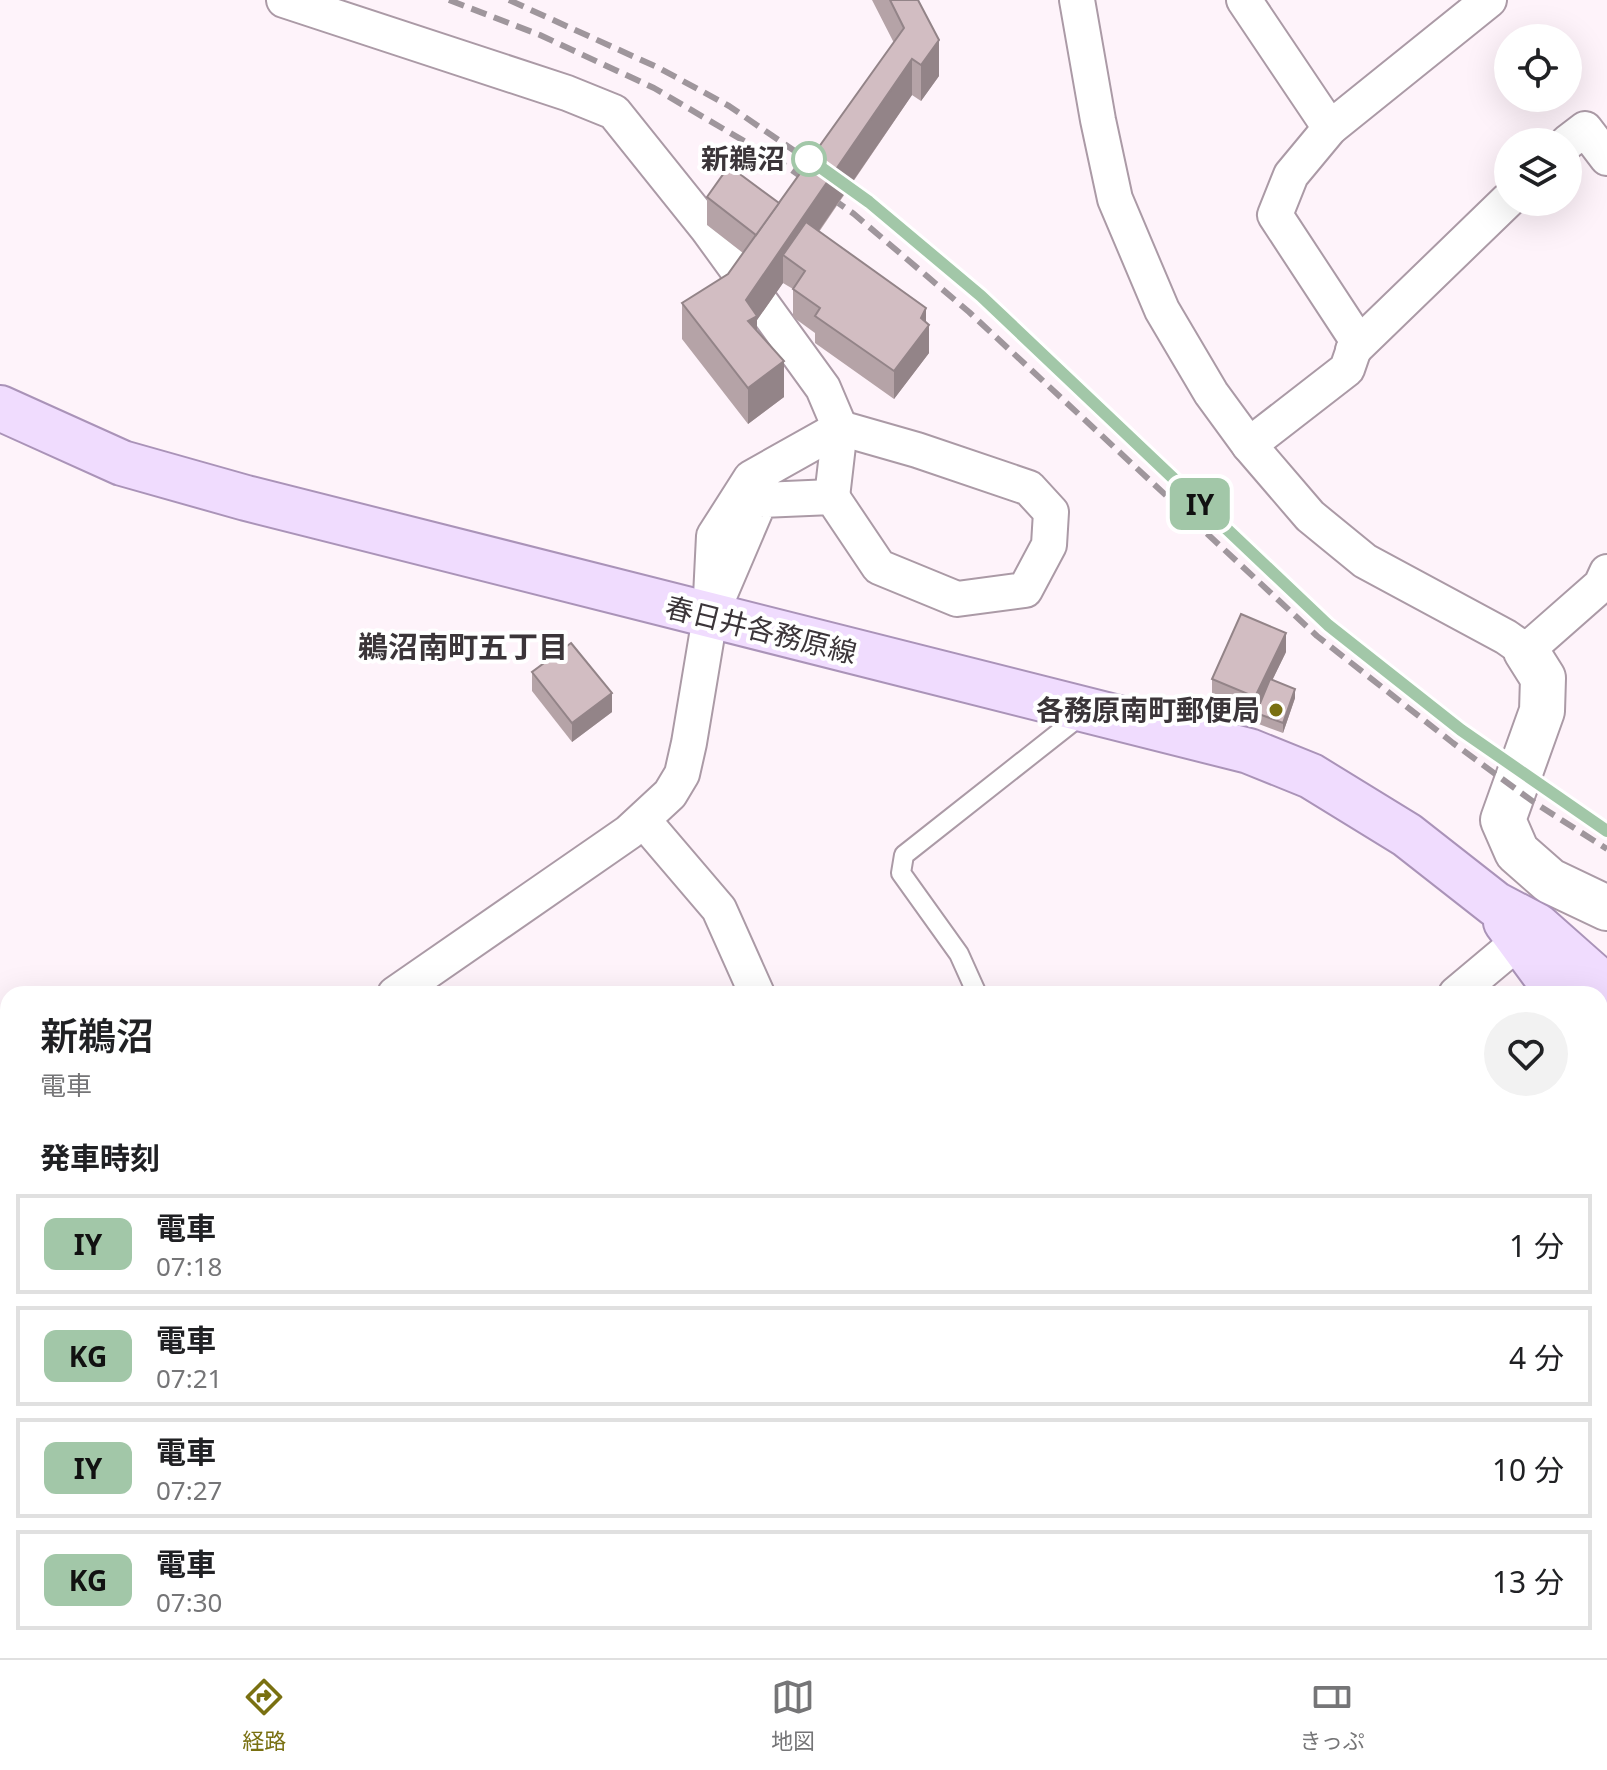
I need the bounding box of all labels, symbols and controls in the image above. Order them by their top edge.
map controls [1494,24,1582,216]
button: locate [1494,24,1582,112]
button: layers [1494,128,1582,216]
place label: 新鵜沼 [701,139,785,177]
marker: 新鵜沼 [792,142,826,176]
line badge: IY [1164,478,1236,530]
text: IY [1186,485,1214,523]
street label: 春日井各務原線 [662,587,861,671]
district label: 鵜沼南町五丁目 [358,626,568,667]
place label: 各務原南町郵便局 [1036,690,1260,728]
marker: 各務原南町郵便局 [1267,701,1285,719]
text: 新鵜沼 [40,1009,154,1061]
button: heart [1484,1012,1568,1096]
text: 電車 [40,1067,92,1103]
text: 発車時刻 [40,1137,160,1178]
text: 電車 [156,1207,216,1248]
text: IY [74,1225,102,1263]
text: 1 分 [1509,1225,1564,1266]
text: 07:18 [156,1248,222,1284]
text: 電車 [156,1319,216,1360]
text: KG [69,1337,107,1375]
text: 4 分 [1509,1337,1564,1378]
text: 07:21 [156,1360,222,1396]
text: 電車 [156,1431,216,1472]
text: IY [74,1449,102,1487]
text: 10 分 [1492,1449,1564,1490]
text: 07:27 [156,1472,222,1508]
text: 電車 [156,1543,216,1584]
text: KG [69,1561,107,1599]
text: 13 分 [1492,1561,1564,1602]
text: 07:30 [156,1584,222,1620]
tab: 経路 [242,1675,286,1755]
tab: 地図 [771,1675,815,1755]
tab: きっぷ [1300,1675,1365,1755]

